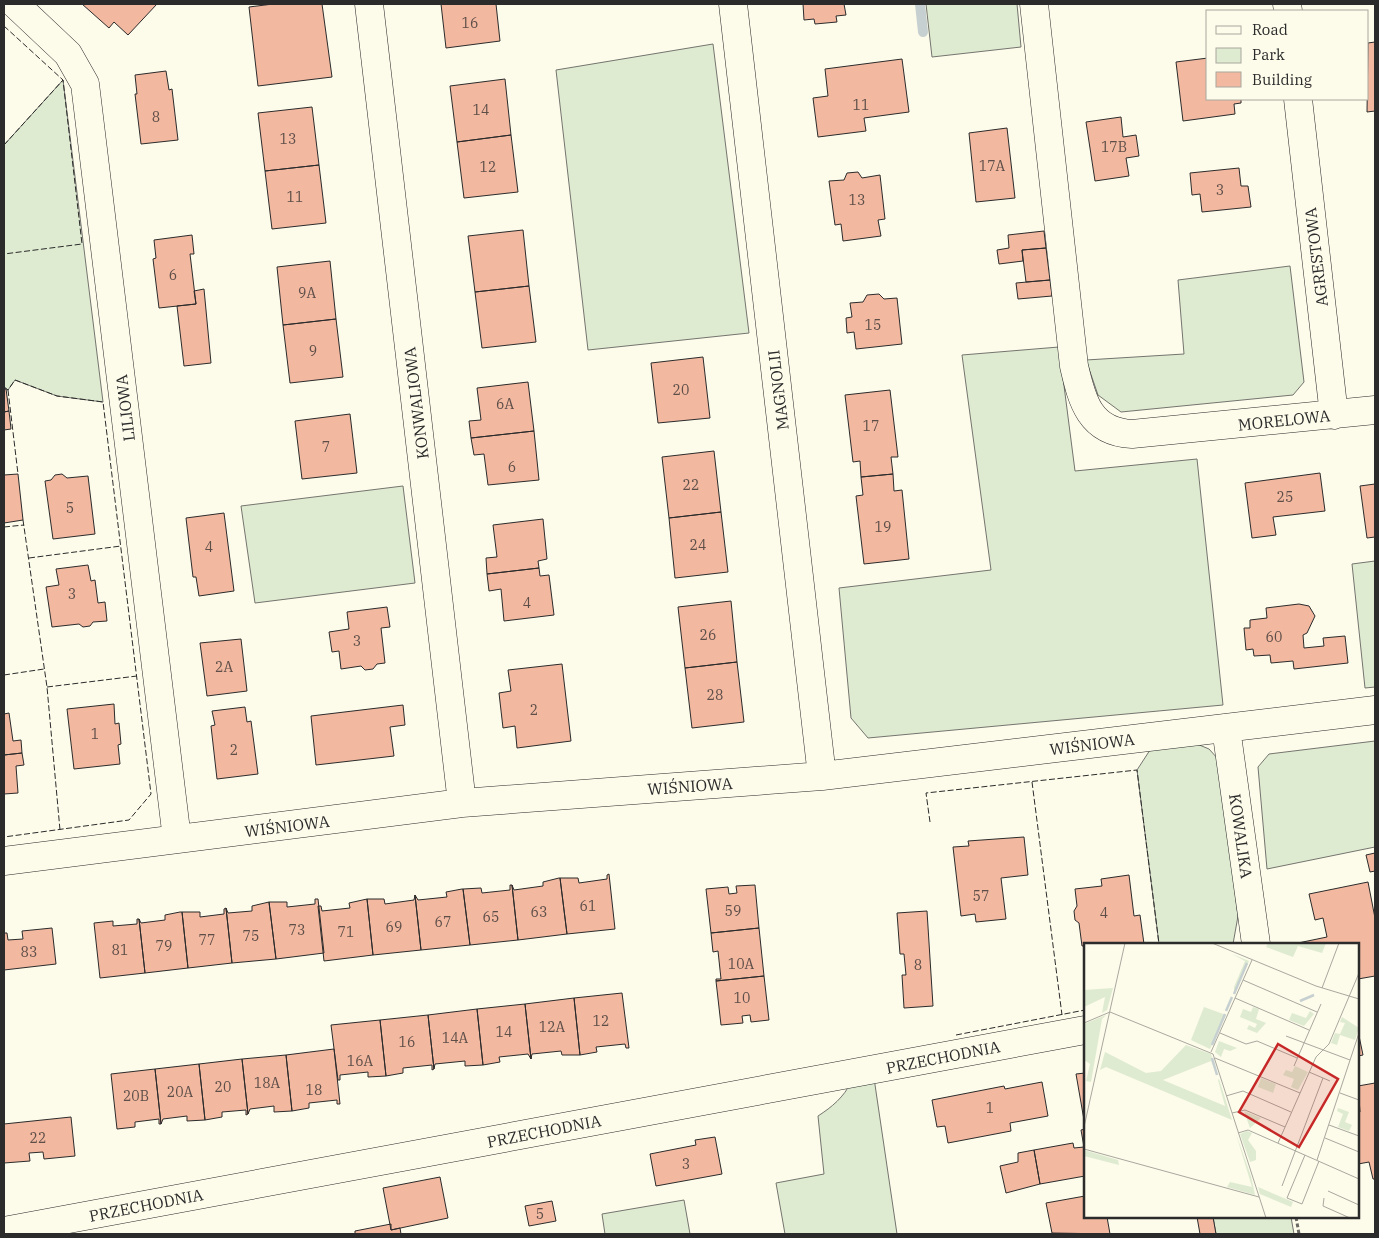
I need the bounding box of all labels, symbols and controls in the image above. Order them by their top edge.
legend [1206,10,1369,100]
house number: 16 [462,14,478,32]
text: Road [1252,20,1288,39]
text: Park [1252,45,1285,64]
text: Building [1252,70,1312,89]
house number: 11 [853,96,869,114]
house number: 14 [473,101,489,119]
house number: 8 [152,108,160,126]
house number: 13 [280,130,296,148]
house number: 17B [1101,138,1127,156]
house number: 17A [979,157,1006,175]
house number: 12 [480,158,496,176]
house number: 3 [1216,181,1224,199]
house number: 11 [287,188,303,206]
house number: 13 [849,191,865,209]
street label: AGRESTOWA [1300,206,1332,308]
house number: 6 [169,266,177,284]
house number: 9A [298,284,316,302]
house number: 15 [865,316,881,334]
house number: 9 [309,342,317,360]
street label: KONWALIOWA [399,346,433,460]
street label: MAGNOLII [763,349,793,431]
street label: LILIOWA [111,373,139,443]
house number: 20 [673,381,689,399]
house number: 6A [496,395,514,413]
street label: MORELOWA [1237,405,1331,435]
house number: 17 [863,417,879,435]
house number: 7 [322,438,330,456]
house number: 6 [508,458,516,476]
house number: 22 [683,476,699,494]
house number: 25 [1277,488,1293,506]
house number: 5 [66,499,74,517]
house number: 19 [875,518,891,536]
house number: 24 [690,536,706,554]
house number: 4 [205,538,213,556]
house number: 3 [68,585,76,603]
house number: 4 [523,594,531,612]
house number: 26 [700,626,716,644]
house number: 60 [1266,628,1282,646]
house number: 3 [353,632,361,650]
house number: 2A [215,658,233,676]
house number: 28 [707,686,723,704]
house number: 2 [530,701,538,719]
house number: 1 [91,725,99,743]
street label: WIŚNIOWA [1048,728,1136,759]
house number: 2 [230,741,238,759]
street label: WIŚNIOWA [647,772,733,799]
street label: KOWALIKA [1225,792,1257,880]
street label: WIŚNIOWA [243,810,331,841]
house number: 57 [973,887,989,905]
house number: 61 [580,897,596,915]
house number: 59 [725,902,741,920]
house number: 63 [531,903,547,921]
house number: 4 [1100,904,1108,922]
house number: 65 [483,908,499,926]
house number: 67 [435,913,451,931]
house number: 69 [386,918,402,936]
house number: 73 [289,921,305,939]
house number: 71 [338,923,354,941]
house number: 75 [243,927,259,945]
house number: 77 [199,931,215,949]
house number: 79 [156,937,172,955]
house number: 81 [112,941,128,959]
house number: 83 [21,943,37,961]
inset map [1084,943,1359,1218]
house number: 10A [728,955,755,973]
house number: 8 [914,956,922,974]
house number: 10 [734,989,750,1007]
house number: 12 [593,1012,609,1030]
house number: 12A [539,1018,566,1036]
house number: 14 [496,1023,512,1041]
house number: 14A [442,1029,469,1047]
house number: 16 [399,1033,415,1051]
street label: PRZECHODNIA [884,1036,1002,1078]
house number: 16A [347,1052,374,1070]
house number: 18A [254,1074,281,1092]
house number: 20 [215,1078,231,1096]
house number: 18 [306,1081,322,1099]
house number: 20A [167,1083,194,1101]
house number: 20B [123,1087,149,1105]
house number: 1 [986,1099,994,1117]
street label: PRZECHODNIA [485,1110,603,1152]
house number: 22 [30,1129,46,1147]
house number: 3 [682,1155,690,1173]
street label: PRZECHODNIA [87,1184,205,1226]
house number: 5 [536,1205,544,1223]

